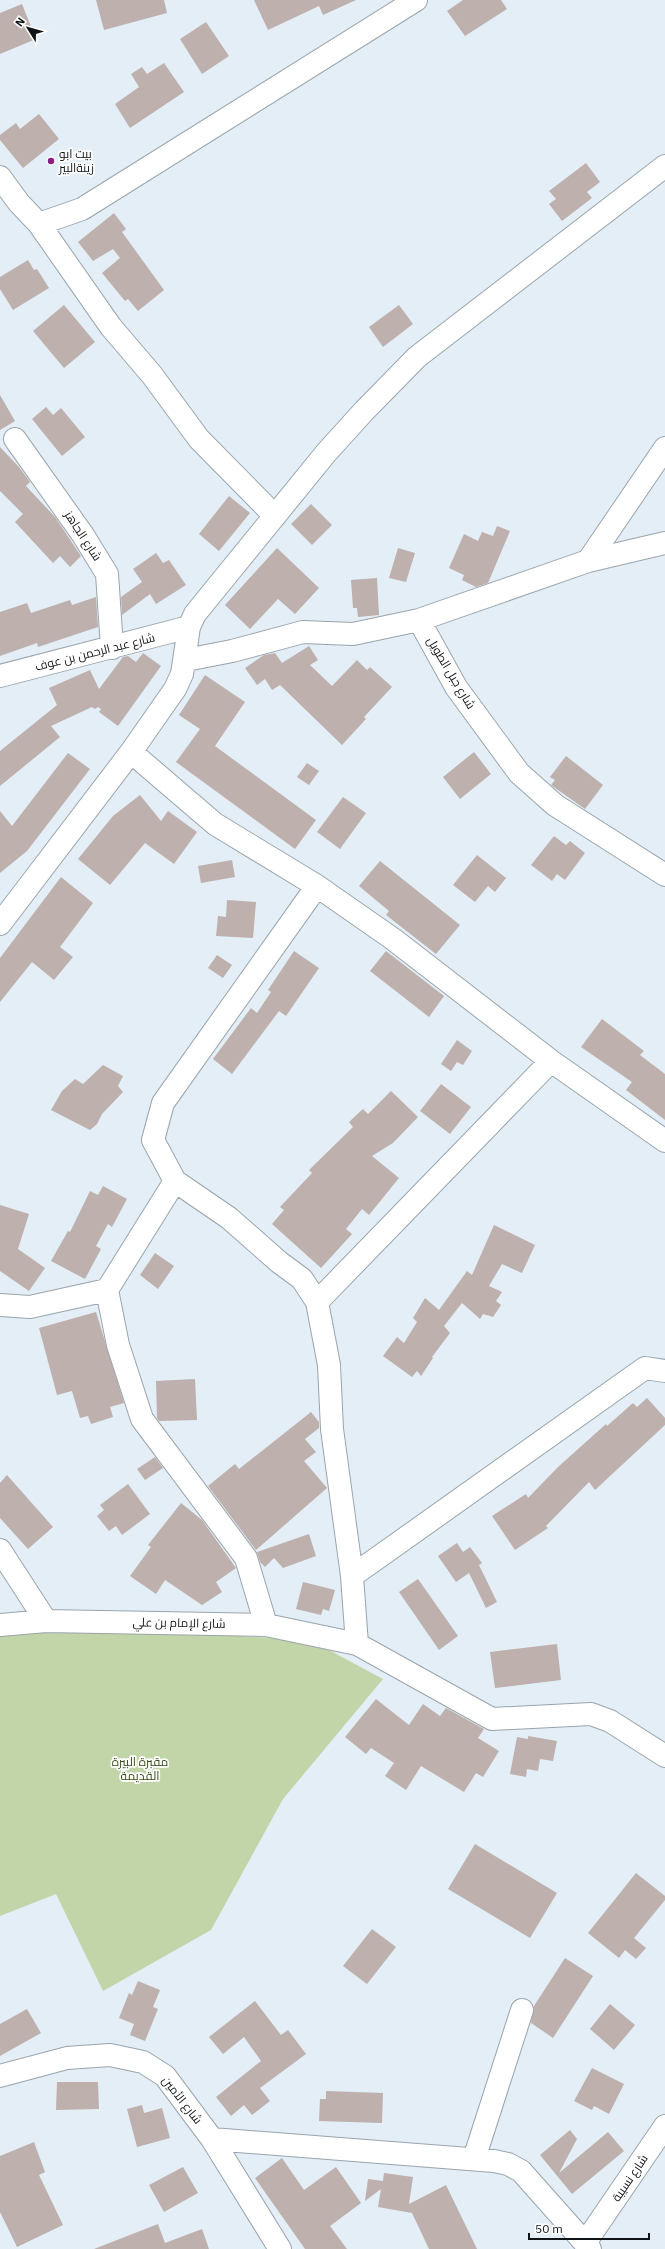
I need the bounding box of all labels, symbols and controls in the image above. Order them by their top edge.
north arrow [8,8,48,48]
text: N [12,15,28,29]
place label: بيت ابو زينةالبير [58,146,94,175]
marker: بيت ابو زينةالبير [46,156,56,166]
street label: شارع الجاهز [60,507,105,564]
street label: شارع عبد الرحمن بن عوف [33,629,157,675]
street label: شارع جبل الطويل [423,634,479,712]
street label: شارع الإمام بن علي [132,1614,226,1634]
park label: مقبرة البيرة القديمة [112,1754,168,1783]
street label: شارع الأمين [158,2073,206,2127]
street label: شارع نسيبة [608,2151,652,2205]
scale bar [529,2215,649,2241]
text: 50 m [535,2221,563,2236]

